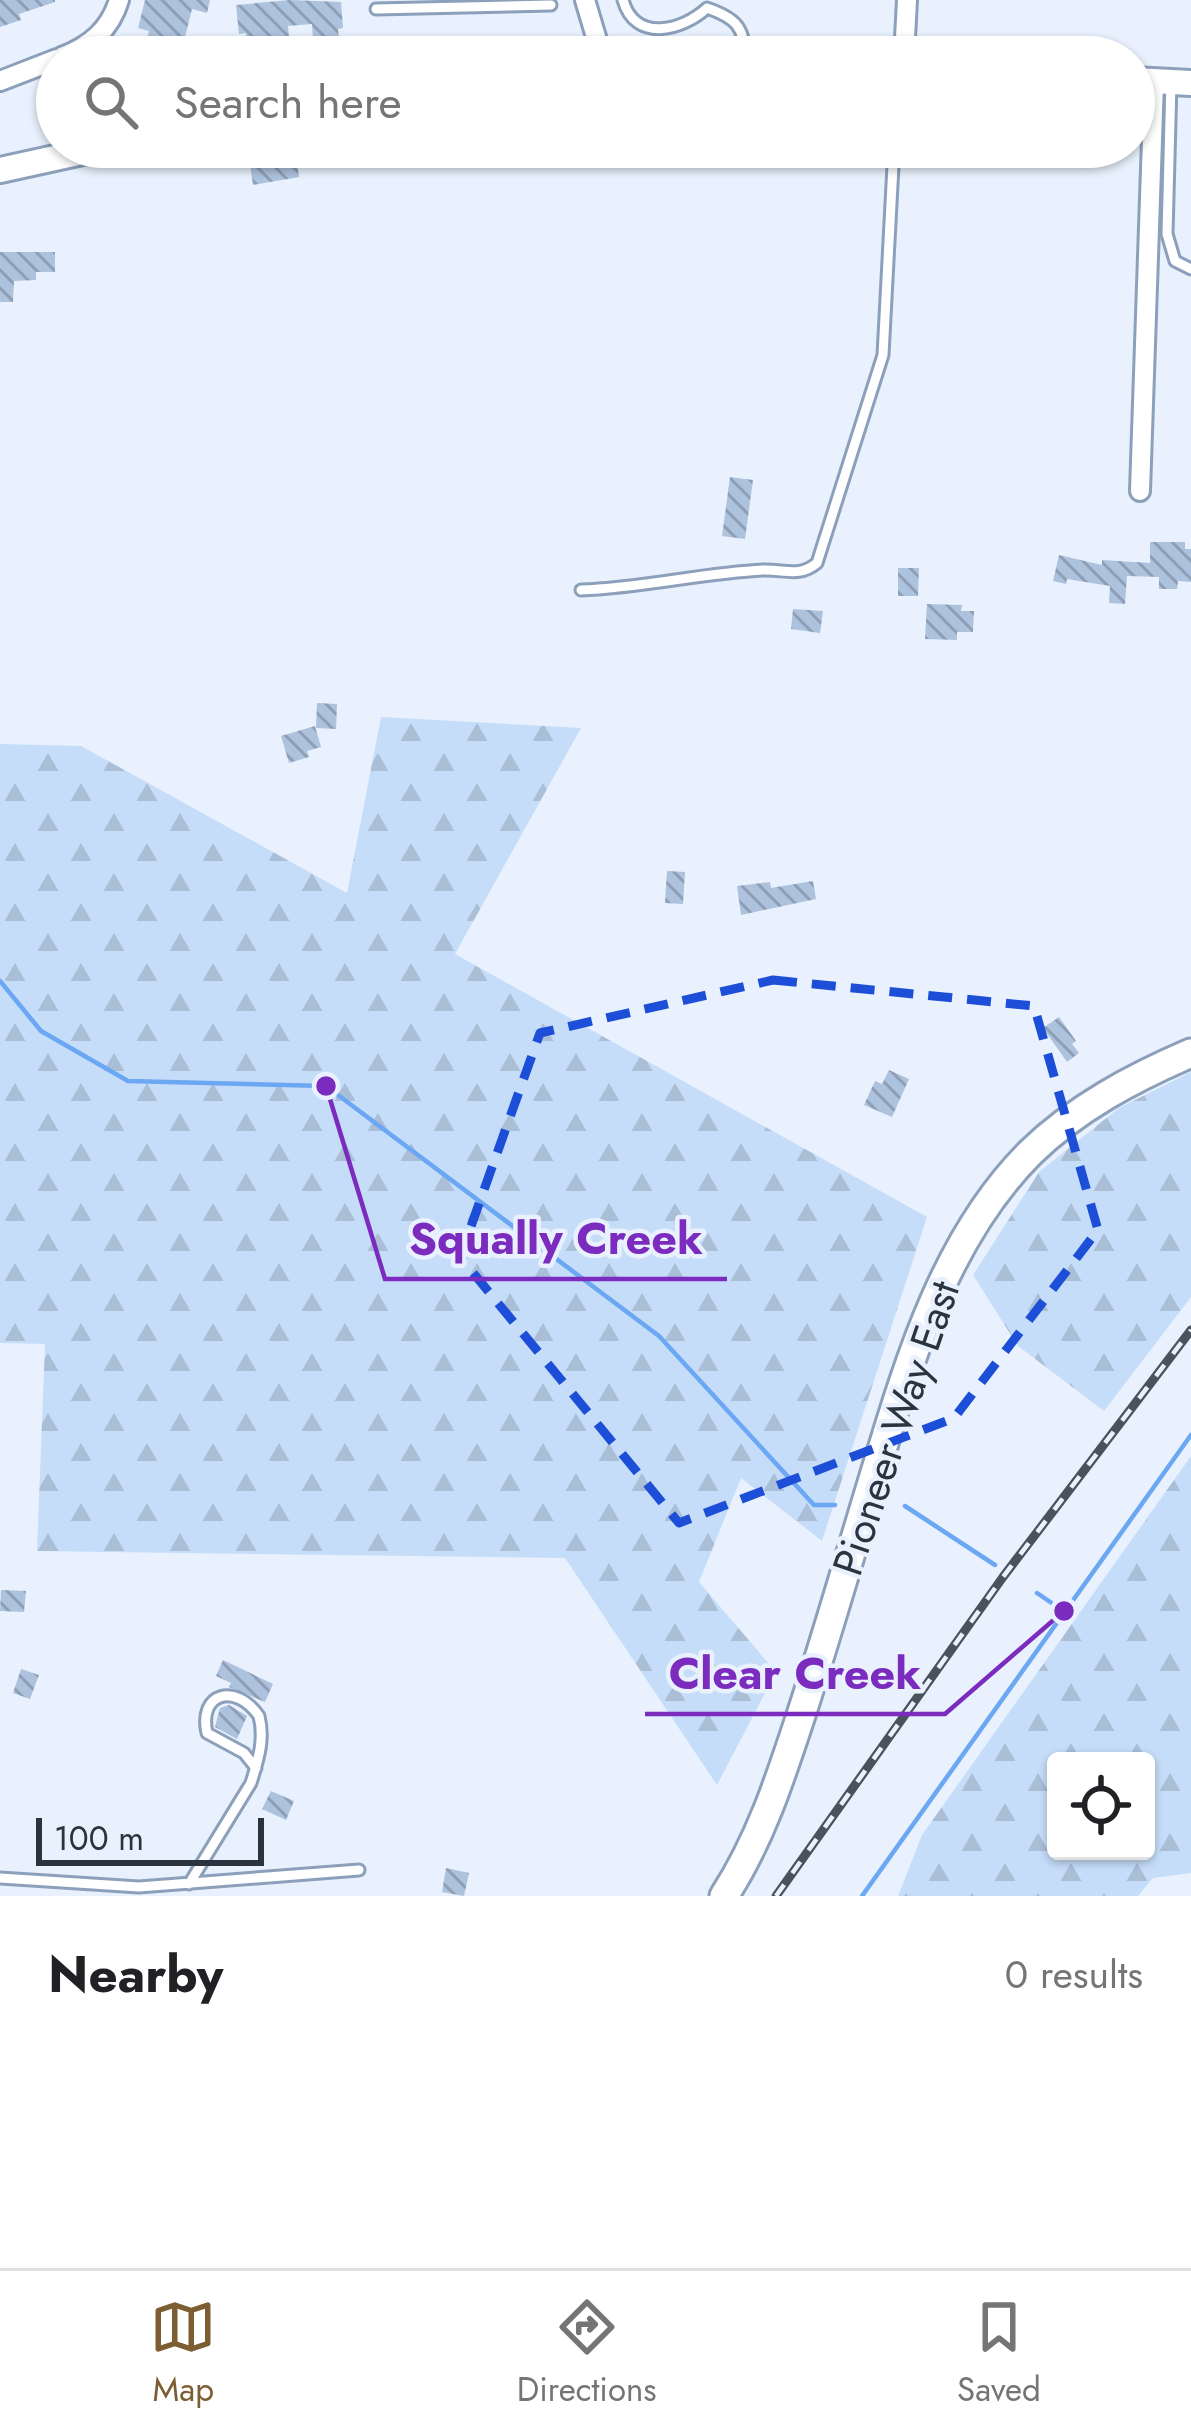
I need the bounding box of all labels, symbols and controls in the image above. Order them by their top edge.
search box [36,36,1155,168]
icon: search [78,69,144,135]
text: Search here [174,70,402,135]
callout: Squally Creek [385,1198,727,1279]
text: Squally Creek [409,1206,703,1271]
street label: Pioneer Way East [817,1272,975,1584]
callout: Clear Creek [645,1633,945,1714]
text: Clear Creek [669,1641,921,1706]
map controls [1047,1752,1155,1860]
button: locate [1047,1752,1155,1860]
scale bar [36,1812,264,1865]
text: 100 m [54,1815,144,1862]
text: Nearby [48,1937,223,2011]
text: 0 results [1005,1946,1143,2003]
tab: Map [150,2294,216,2413]
tab: Directions [517,2294,657,2413]
tab: Saved [957,2294,1041,2413]

